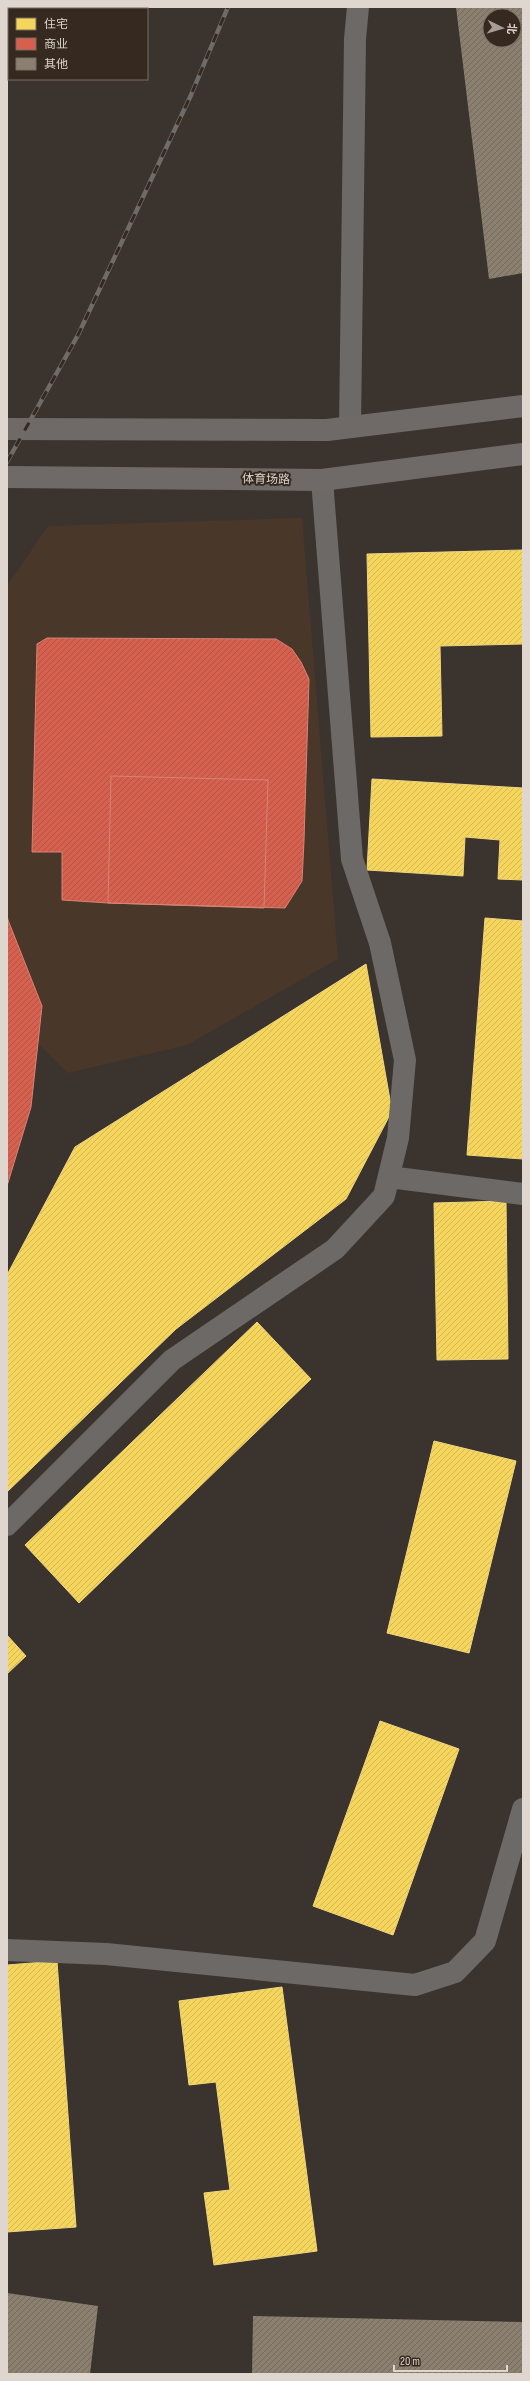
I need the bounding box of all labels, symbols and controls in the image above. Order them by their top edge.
legend [8,8,148,80]
north arrow [482,8,522,48]
text: 住宅 [44,17,68,32]
text: 北 [505,23,518,35]
text: 商业 [44,37,68,52]
text: 其他 [44,57,68,72]
street label: 体育场路 [242,472,290,487]
scale bar [394,2347,507,2373]
text: 20 m [400,2354,420,2369]

